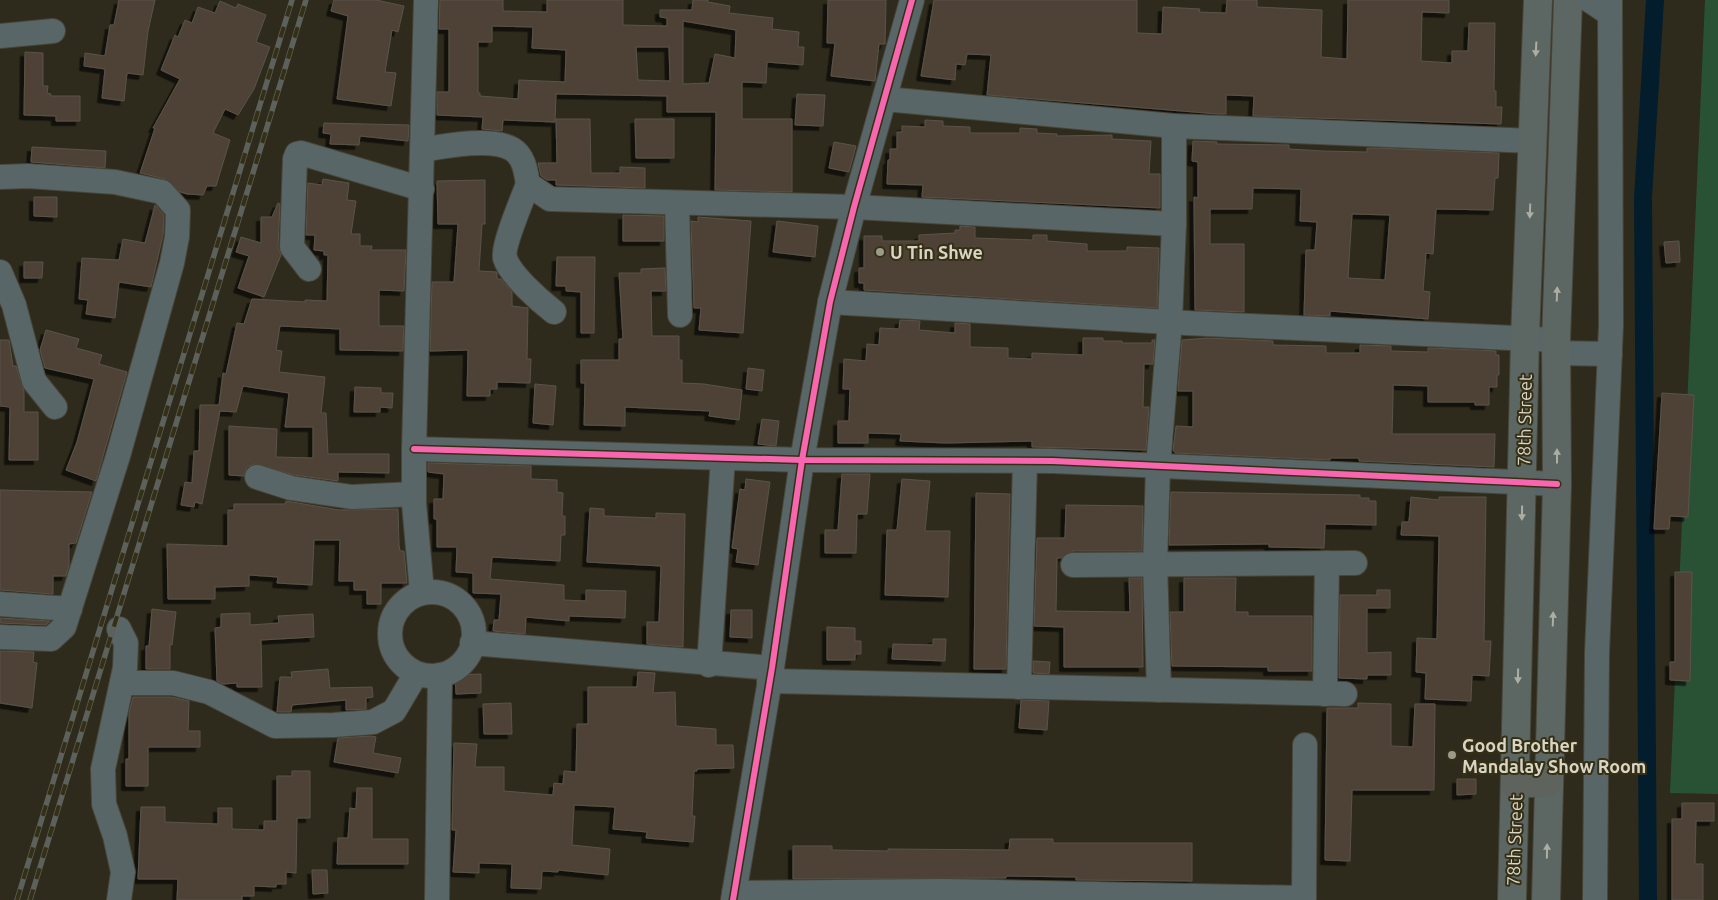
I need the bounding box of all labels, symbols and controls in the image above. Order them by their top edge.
one-way arrow [1532,41,1540,57]
one-way arrow [1525,203,1533,219]
place label: U Tin Shwe [890,242,983,262]
marker: U Tin Shwe [874,246,886,258]
one-way arrow [1554,286,1562,302]
street label: 78th Street [1513,374,1535,466]
one-way arrow [1552,448,1560,464]
one-way arrow [1518,506,1526,522]
one-way arrow [1549,611,1557,627]
one-way arrow [1514,668,1522,684]
place label: Good Brother Mandalay Show Room [1462,735,1646,776]
marker: Good Brother Mandalay Show Room [1446,749,1458,761]
street label: 78th Street [1502,794,1526,886]
one-way arrow [1543,843,1551,859]

